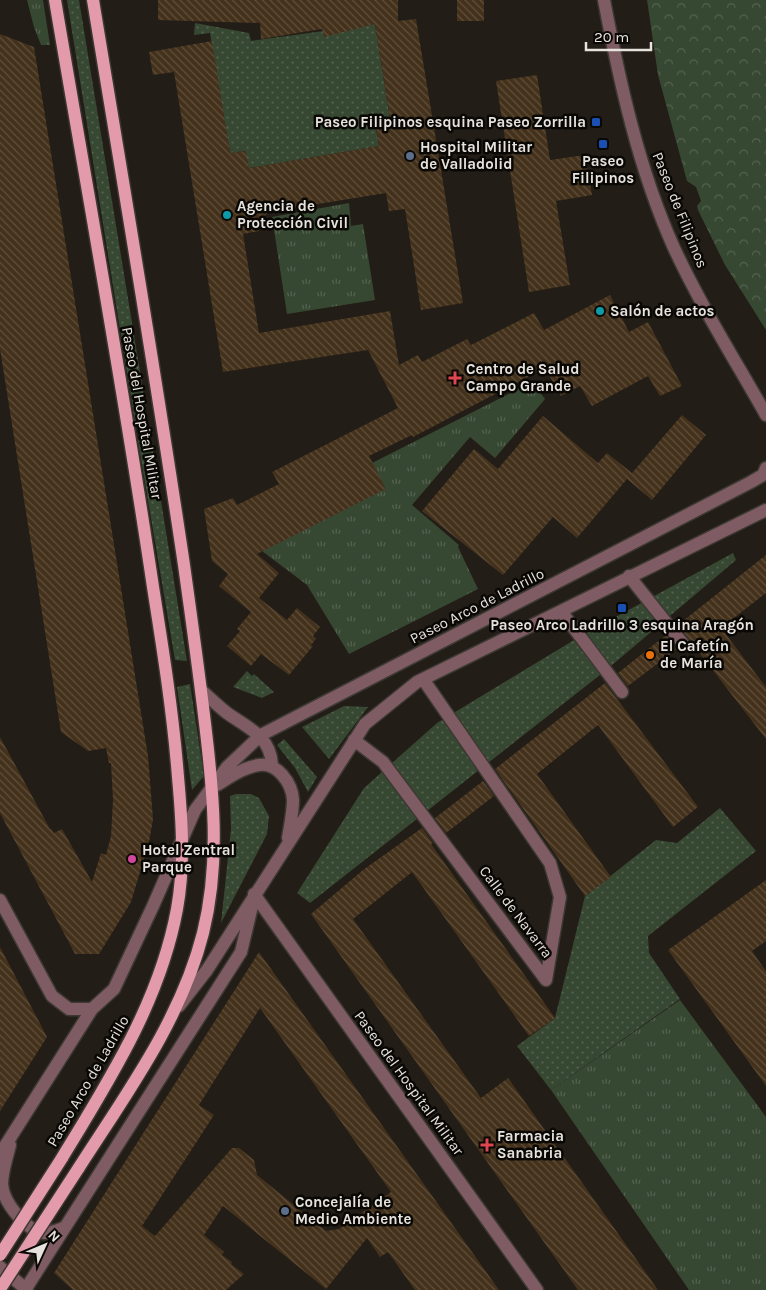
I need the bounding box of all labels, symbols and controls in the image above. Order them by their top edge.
scale bar [586,20,651,52]
text: 20 m [594,28,629,46]
place label: Paseo Filipinos esquina Paseo Zorrilla [315,113,586,131]
marker: Paseo Filipinos esquina Paseo Zorrilla [590,116,602,128]
place label: Hospital Militar de Valladolid [420,138,532,173]
marker: Paseo Filipinos [597,138,609,150]
street label: Paseo de Filipinos [649,149,711,271]
marker: Hospital Militar de Valladolid [404,150,416,162]
place label: Paseo Filipinos [572,152,634,187]
place label: Agencia de Protección Civil [237,197,348,232]
marker: Agencia de Protección Civil [221,209,233,221]
place label: Salón de actos [610,302,715,320]
marker: Salón de actos [594,305,606,317]
street label: Paseo del Hospital Militar [118,326,166,501]
place label: Centro de Salud Campo Grande [466,360,579,395]
marker: Centro de Salud Campo Grande [448,371,462,385]
street label: Paseo Arco de Ladrillo [407,564,547,648]
marker: Paseo Arco Ladrillo 3 esquina Aragón [616,602,628,614]
place label: Paseo Arco Ladrillo 3 esquina Aragón [490,616,754,634]
place label: El Cafetín de María [660,637,729,672]
marker: El Cafetín de María [644,649,656,661]
place label: Hotel Zentral Parque [142,841,235,876]
marker: Hotel Zentral Parque [126,853,138,865]
street label: Calle de Navarra [476,862,556,962]
street label: Paseo del Hospital Militar [350,1007,468,1159]
street label: Paseo Arco de Ladrillo [43,1012,133,1150]
place label: Farmacia Sanabria [497,1127,564,1162]
marker: Farmacia Sanabria [481,1139,493,1151]
place label: Concejalía de Medio Ambiente [295,1193,411,1228]
marker: Concejalía de Medio Ambiente [279,1205,291,1217]
north arrow [20,1220,70,1270]
text: N [44,1227,64,1246]

